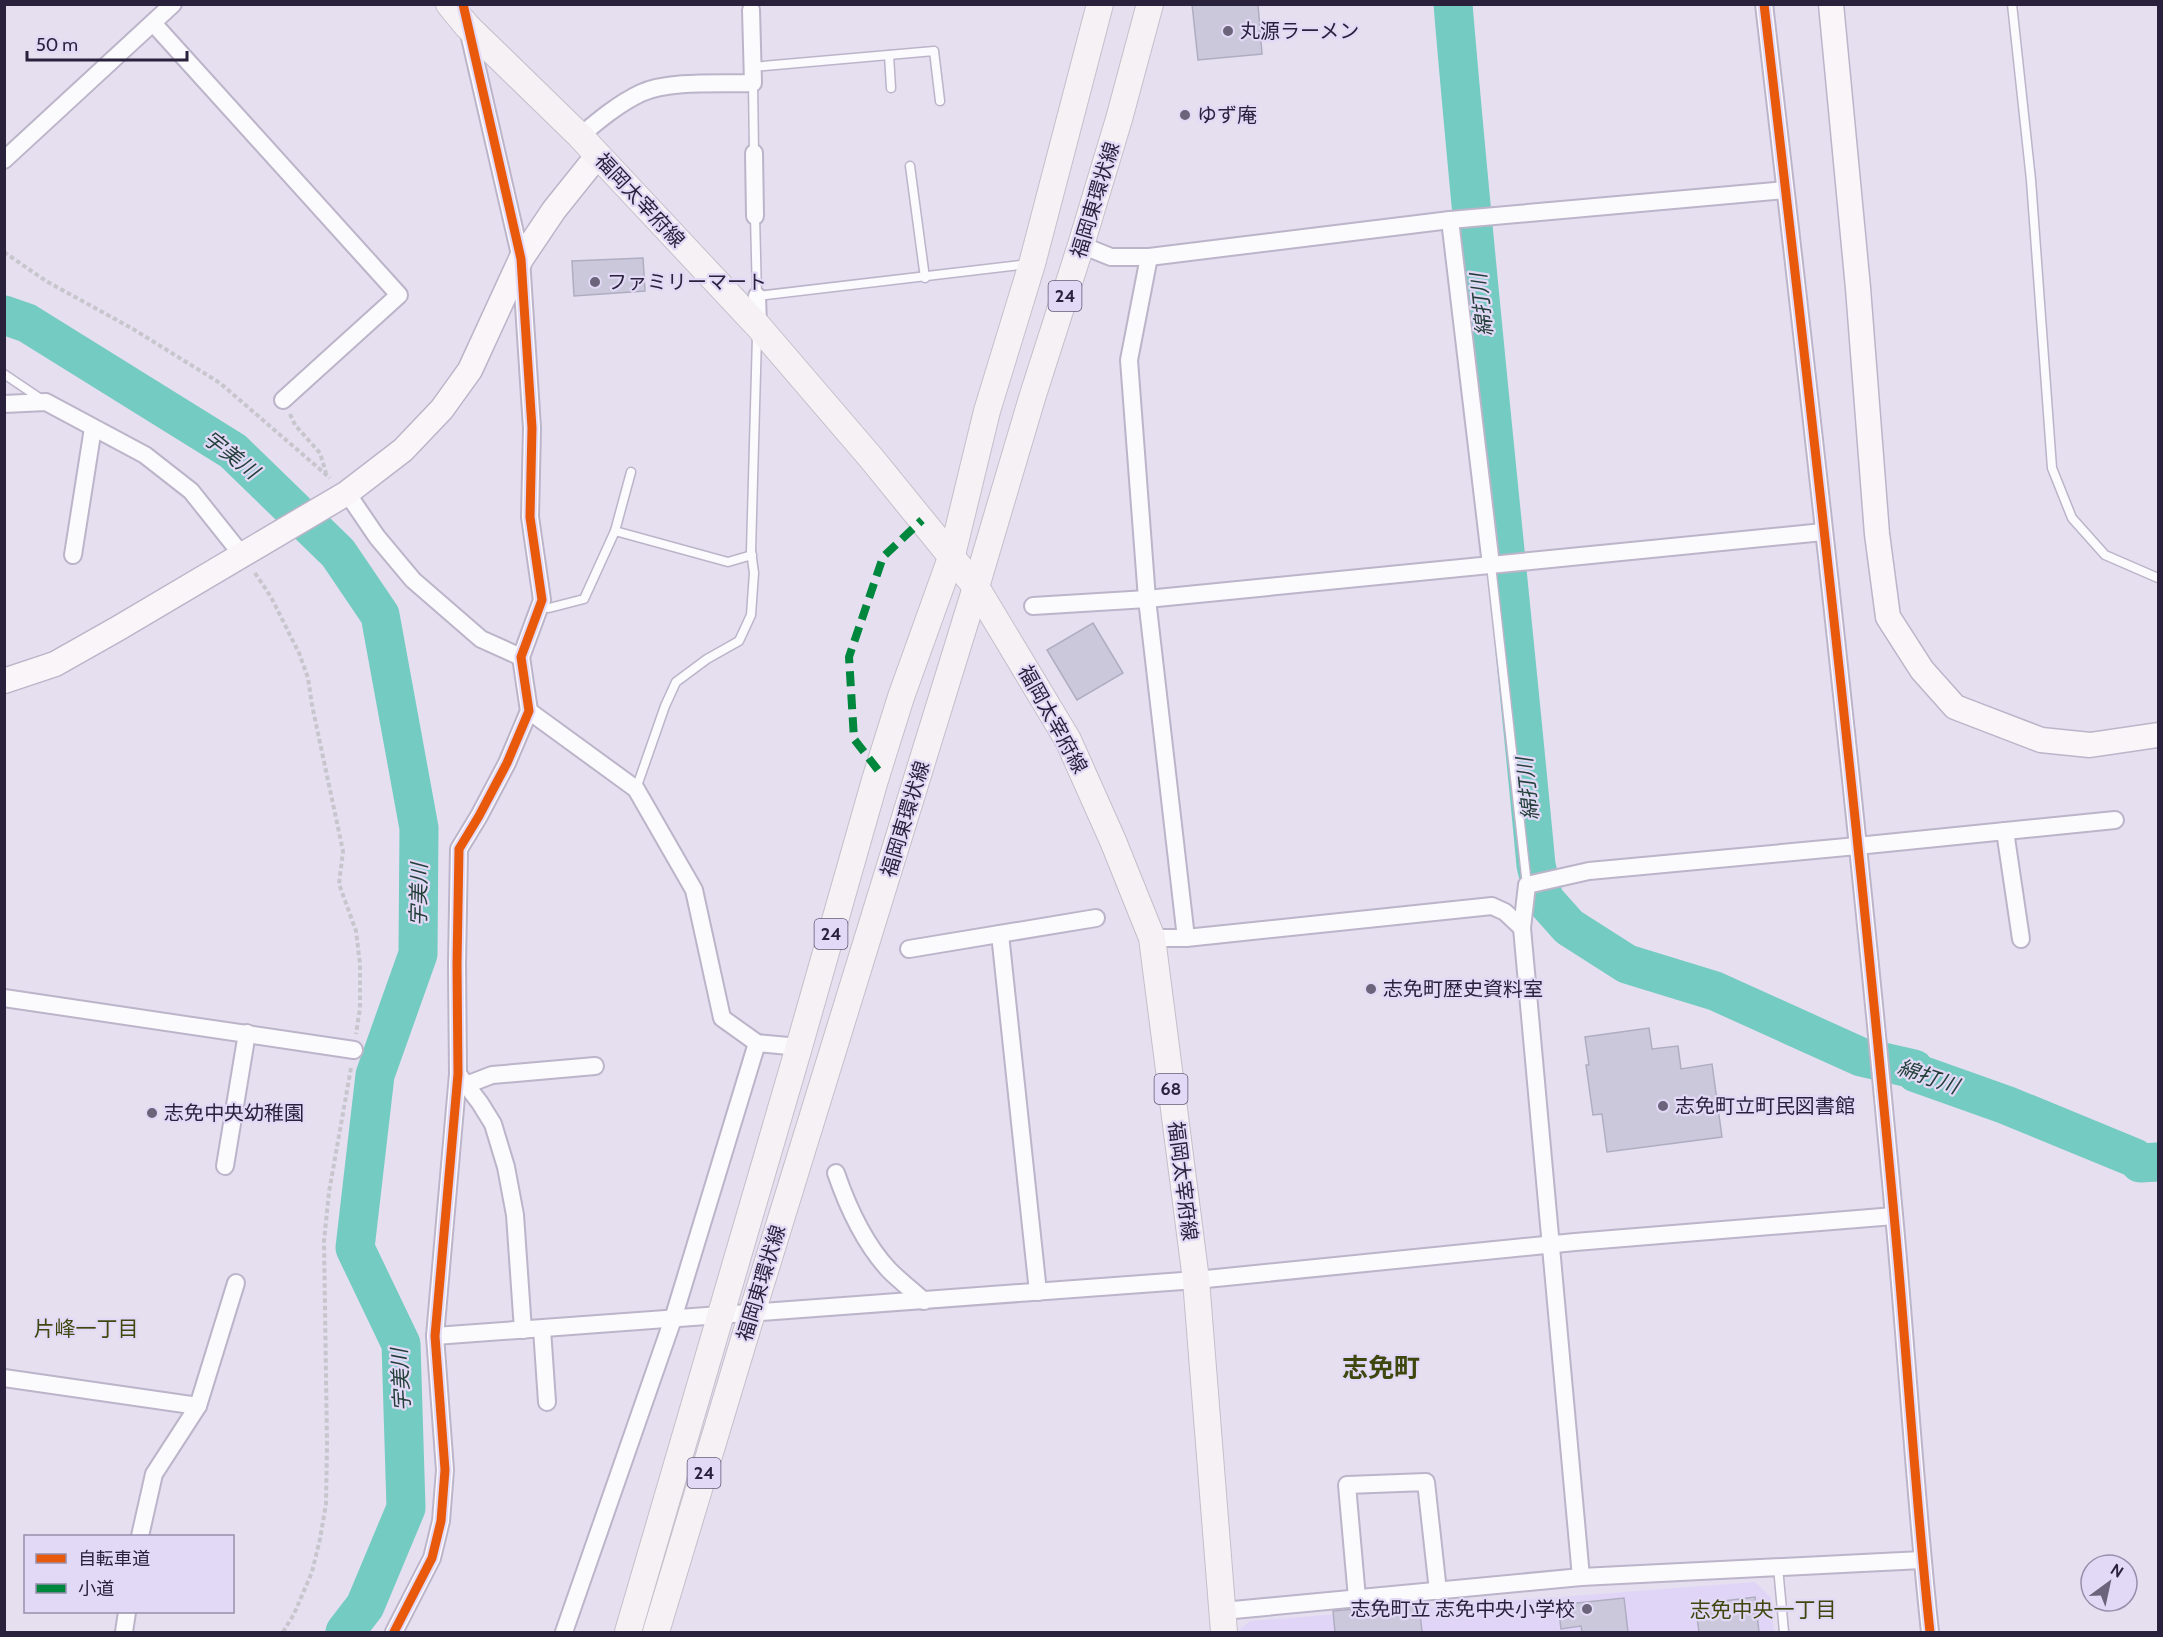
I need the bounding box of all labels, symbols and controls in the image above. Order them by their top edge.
place label: 丸源ラーメン [1240,19,1359,43]
scale bar [27,24,188,62]
marker: 丸源ラーメン [1221,24,1235,38]
text: 50 m [36,34,78,56]
place label: ゆず庵 [1197,103,1257,127]
marker: ゆず庵 [1178,108,1192,122]
street label: 福岡東環状線 [1066,139,1124,261]
street label: 福岡太宰府線 [590,148,690,252]
place label: ファミリーマート [607,270,767,294]
water label: 綿打川 [1466,270,1497,338]
marker: ファミリーマート [588,275,602,289]
road number: 24 [1048,281,1082,311]
water label: 宇美川 [199,425,265,485]
street label: 福岡太宰府線 [1013,661,1093,777]
water label: 綿打川 [1512,754,1543,822]
street label: 福岡東環状線 [876,758,934,880]
water label: 宇美川 [405,861,432,927]
road number: 24 [814,919,848,949]
place label: 志免町歴史資料室 [1383,977,1543,1001]
marker: 志免町歴史資料室 [1364,982,1378,996]
water label: 綿打川 [1894,1054,1964,1099]
road number: 68 [1154,1074,1188,1104]
place label: 志免町立町民図書館 [1675,1094,1855,1118]
marker: 志免町立町民図書館 [1656,1099,1670,1113]
place label: 志免中央幼稚園 [164,1101,304,1125]
marker: 志免中央幼稚園 [145,1106,159,1120]
street label: 福岡太宰府線 [1164,1120,1202,1242]
street label: 福岡東環状線 [732,1222,790,1344]
district label: 片峰一丁目 [34,1316,139,1341]
water label: 宇美川 [386,1346,415,1412]
district label: 志免町 [1342,1352,1420,1384]
road number: 24 [688,1458,720,1488]
legend [24,1535,234,1613]
text: 自転車道 [78,1548,150,1570]
north arrow [2079,1553,2139,1613]
text: N [2107,1560,2127,1582]
text: 小道 [78,1578,114,1600]
place label: 志免町立 志免中央小学校 [1351,1597,1575,1621]
district label: 志免中央一丁目 [1690,1597,1837,1622]
marker: 志免町立 志免中央小学校 [1580,1602,1594,1616]

